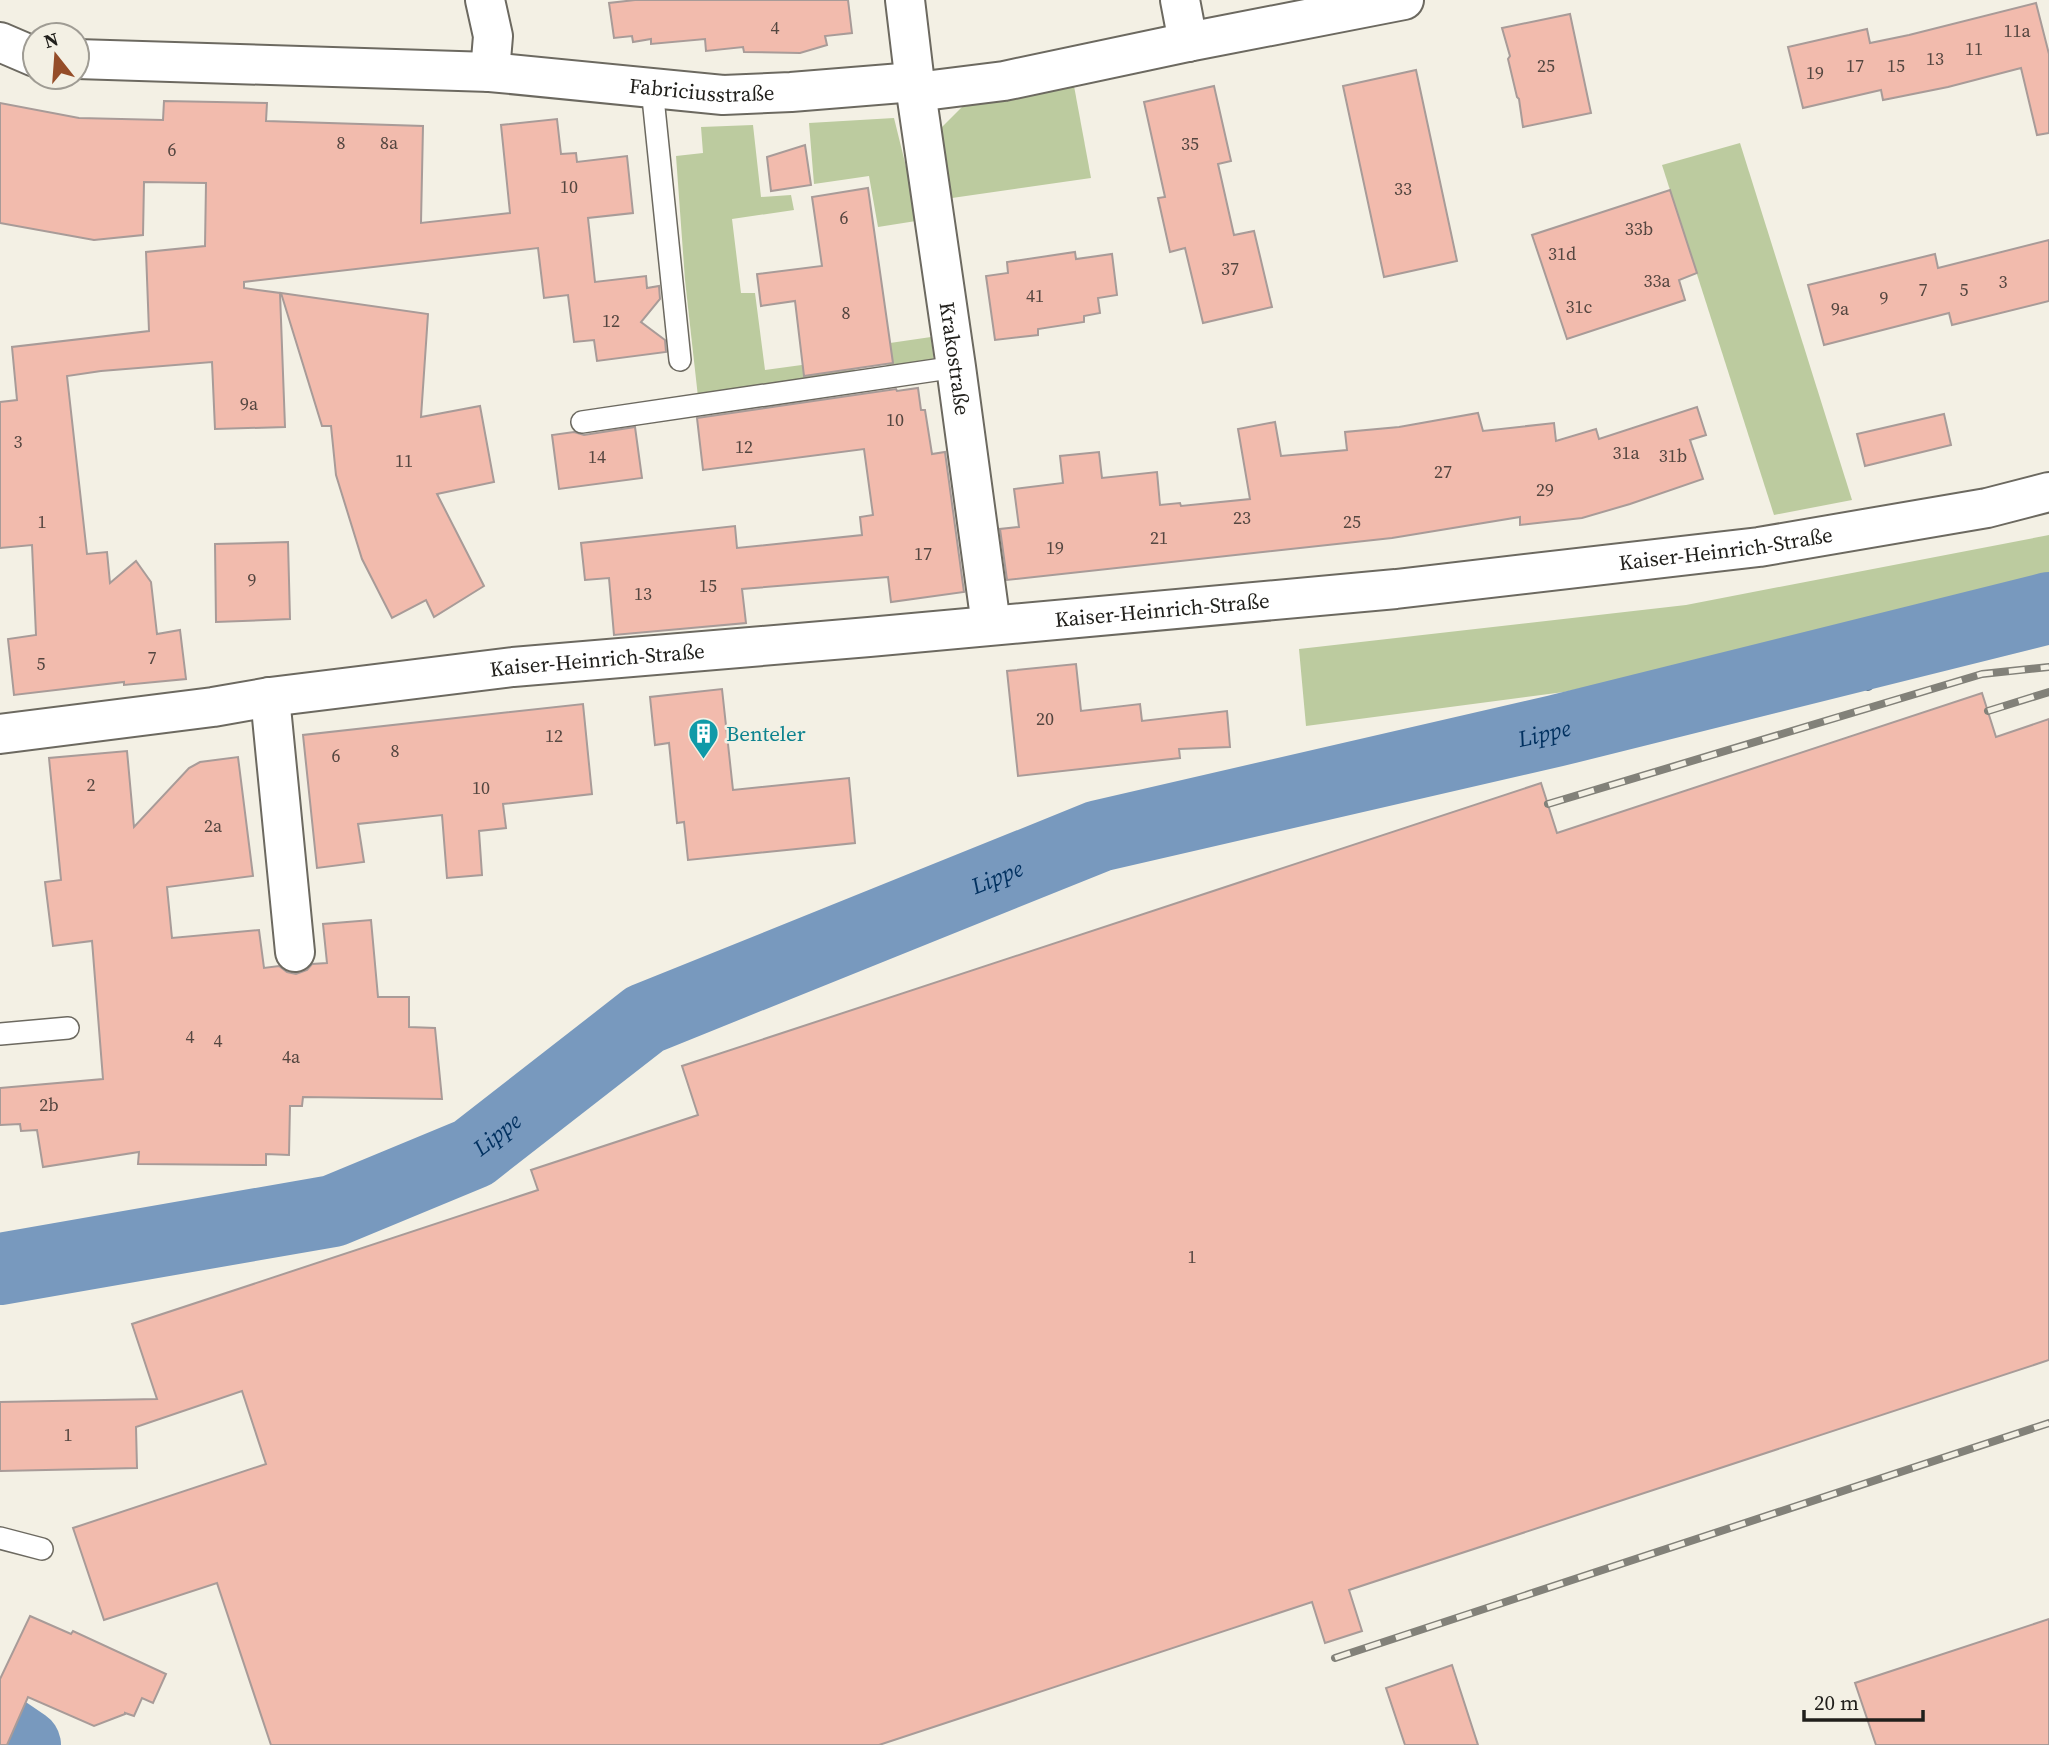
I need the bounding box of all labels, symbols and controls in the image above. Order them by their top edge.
house number: 4 [771,15,780,40]
house number: 11a [2003,18,2031,43]
north arrow [21,21,91,91]
text: N [41,25,62,54]
house number: 11 [1965,36,1983,61]
house number: 13 [1926,46,1944,71]
house number: 25 [1537,53,1555,78]
house number: 17 [1846,53,1864,78]
house number: 15 [1887,53,1905,78]
house number: 19 [1806,60,1824,85]
street label: Fabriciusstraße [628,71,775,109]
house number: 8 [337,130,346,155]
house number: 8a [380,130,399,155]
house number: 35 [1181,131,1199,156]
house number: 6 [168,137,177,162]
house number: 10 [560,174,578,199]
house number: 33 [1394,176,1412,201]
house number: 6 [840,205,849,230]
house number: 33b [1625,216,1653,241]
house number: 31d [1548,241,1576,266]
house number: 37 [1221,256,1239,281]
house number: 33a [1643,268,1671,293]
house number: 3 [1999,269,2008,294]
house number: 7 [1919,277,1928,302]
house number: 5 [1960,277,1969,302]
house number: 41 [1026,283,1044,308]
house number: 9 [1880,285,1889,310]
house number: 31c [1566,294,1593,319]
house number: 9a [1831,296,1850,321]
house number: 8 [842,300,851,325]
street label: Krakostraße [933,300,977,417]
house number: 12 [602,308,620,333]
house number: 9a [240,391,259,416]
house number: 10 [886,407,904,432]
house number: 3 [14,429,23,454]
house number: 12 [735,434,753,459]
house number: 31a [1612,440,1640,465]
house number: 31b [1659,443,1687,468]
house number: 14 [588,444,606,469]
house number: 11 [395,448,413,473]
house number: 27 [1434,459,1452,484]
house number: 29 [1536,477,1554,502]
house number: 23 [1233,505,1251,530]
house number: 1 [38,509,47,534]
house number: 25 [1343,509,1361,534]
street label: Kaiser-Heinrich-Straße [1617,520,1835,577]
house number: 21 [1150,525,1168,550]
house number: 19 [1046,535,1064,560]
house number: 17 [914,541,932,566]
house number: 9 [248,567,257,592]
house number: 15 [699,573,717,598]
house number: 13 [634,581,652,606]
street label: Kaiser-Heinrich-Straße [1053,586,1271,634]
street label: Kaiser-Heinrich-Straße [488,636,706,684]
house number: 7 [148,645,157,670]
house number: 5 [37,651,46,676]
house number: 20 [1036,706,1054,731]
water label: Lippe [1514,712,1575,755]
building icon: Benteler [686,717,720,761]
place label: Benteler [726,719,806,748]
house number: 12 [545,723,563,748]
house number: 8 [391,738,400,763]
house number: 6 [332,743,341,768]
house number: 2 [87,772,96,797]
house number: 10 [472,775,490,800]
house number: 2a [204,813,223,838]
water label: Lippe [965,852,1028,902]
house number: 4 [186,1024,195,1049]
house number: 4 [214,1028,223,1053]
house number: 4a [282,1044,301,1069]
house number: 2b [39,1092,59,1117]
water label: Lippe [465,1105,528,1164]
house number: 1 [1188,1244,1197,1269]
house number: 1 [64,1422,73,1447]
scale bar [1804,1678,1923,1722]
text: 20 m [1814,1688,1859,1717]

